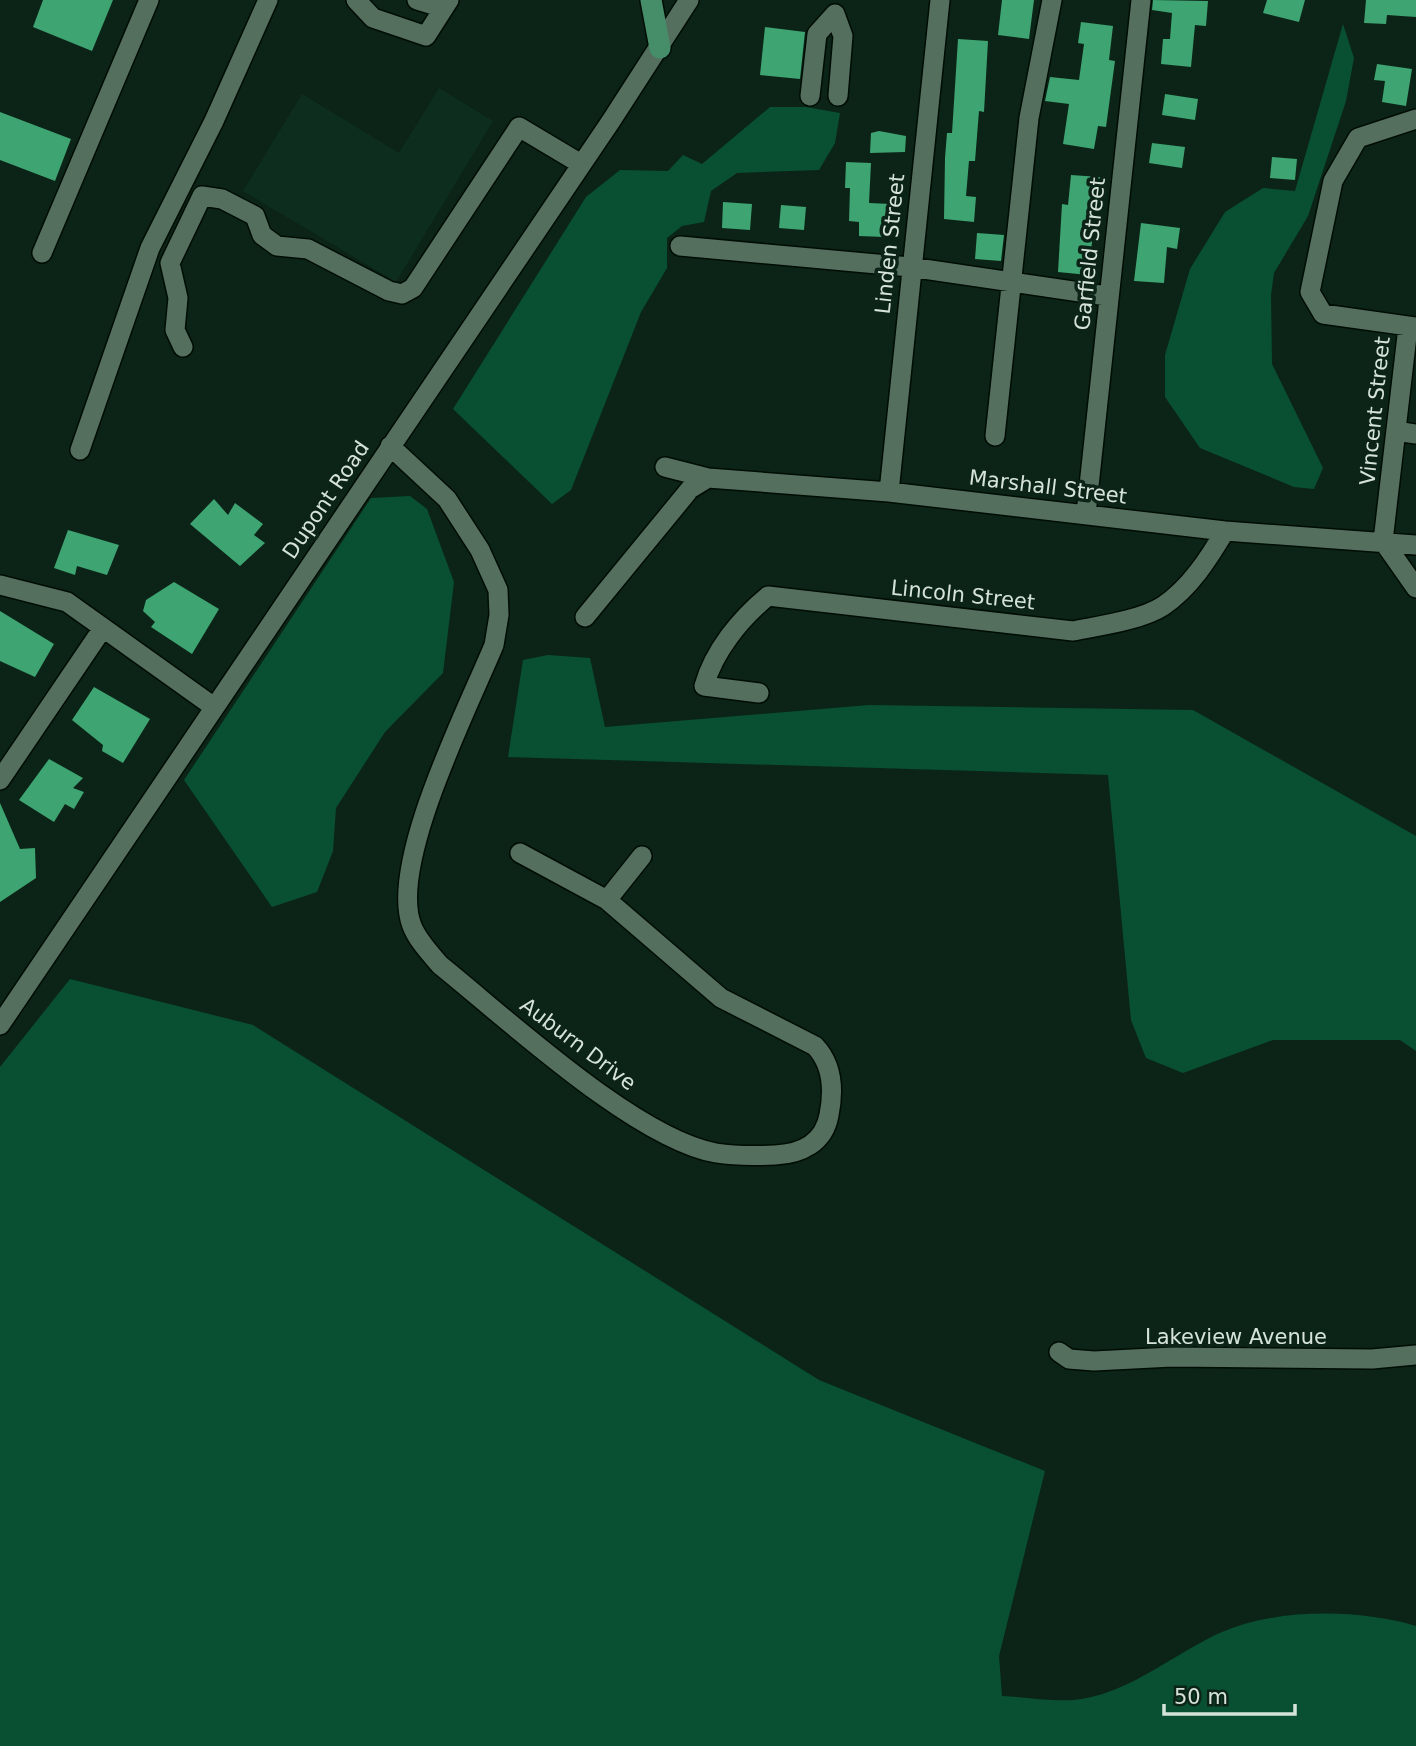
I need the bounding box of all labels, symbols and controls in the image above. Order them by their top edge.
street label: Linden Street [871,173,909,315]
street label: Garfield Street [1070,176,1110,332]
street label: Vincent Street [1355,335,1395,487]
street label: Dupont Road [278,437,374,563]
street label: Marshall Street [968,465,1128,509]
street label: Lincoln Street [890,575,1036,615]
street label: Auburn Drive [515,993,641,1095]
street label: Lakeview Avenue [1145,1325,1327,1349]
scale bar [1164,1672,1295,1716]
text: 50 m [1174,1685,1228,1709]

